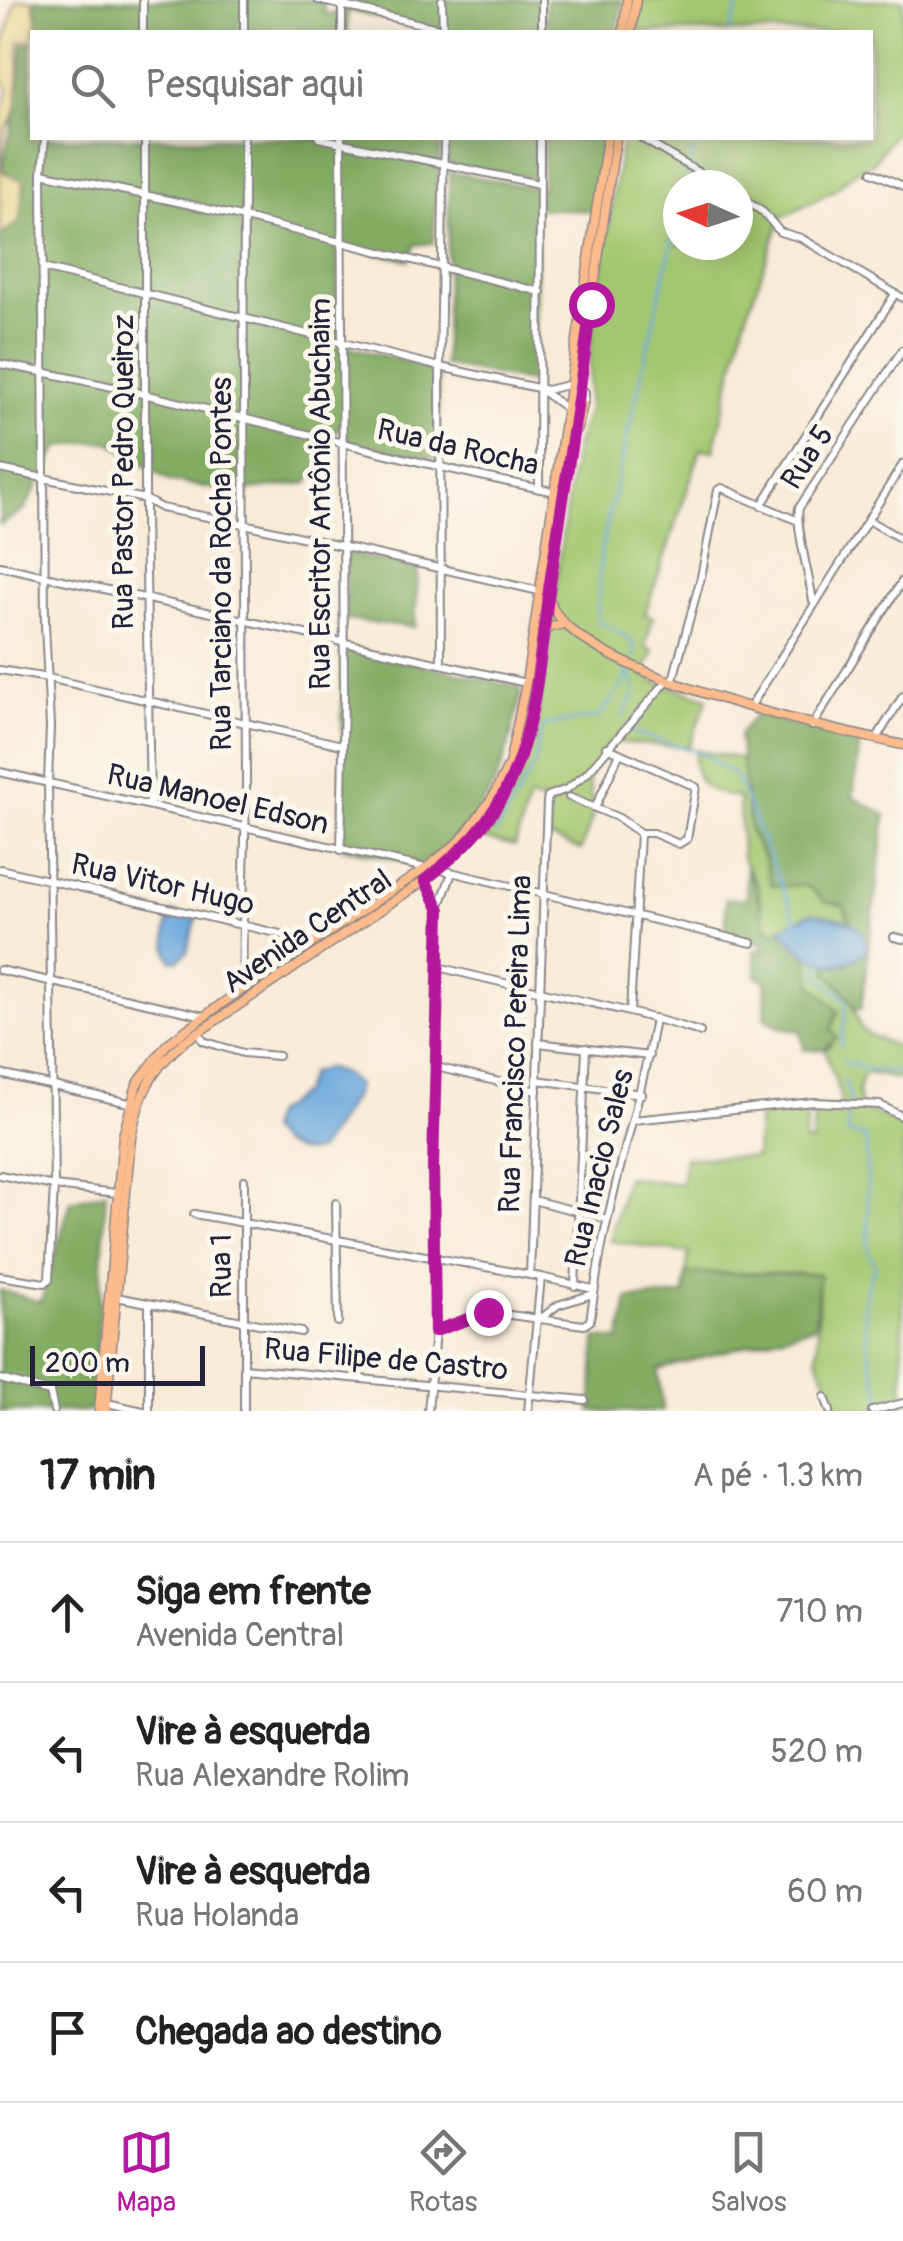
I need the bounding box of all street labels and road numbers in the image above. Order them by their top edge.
street label: Rua Escritor Antônio Abuchaim [302,298,339,690]
street label: Rua Pastor Pedro Queiroz [105,314,142,630]
street label: Rua Tarciano da Rocha Pontes [203,377,240,751]
street label: Rua da Rocha [373,411,542,484]
street label: Rua 5 [773,418,842,496]
street label: Rua Manoel Edson [104,756,332,843]
street label: Rua Vitor Hugo [68,845,258,924]
street label: Avenida Central [216,861,399,1002]
street label: Rua Francisco Pereira Lima [491,874,540,1214]
street label: Rua Inacio Sales [557,1066,642,1271]
street label: Rua 1 [203,1234,240,1298]
street label: Rua Filipe de Castro [262,1330,509,1389]

